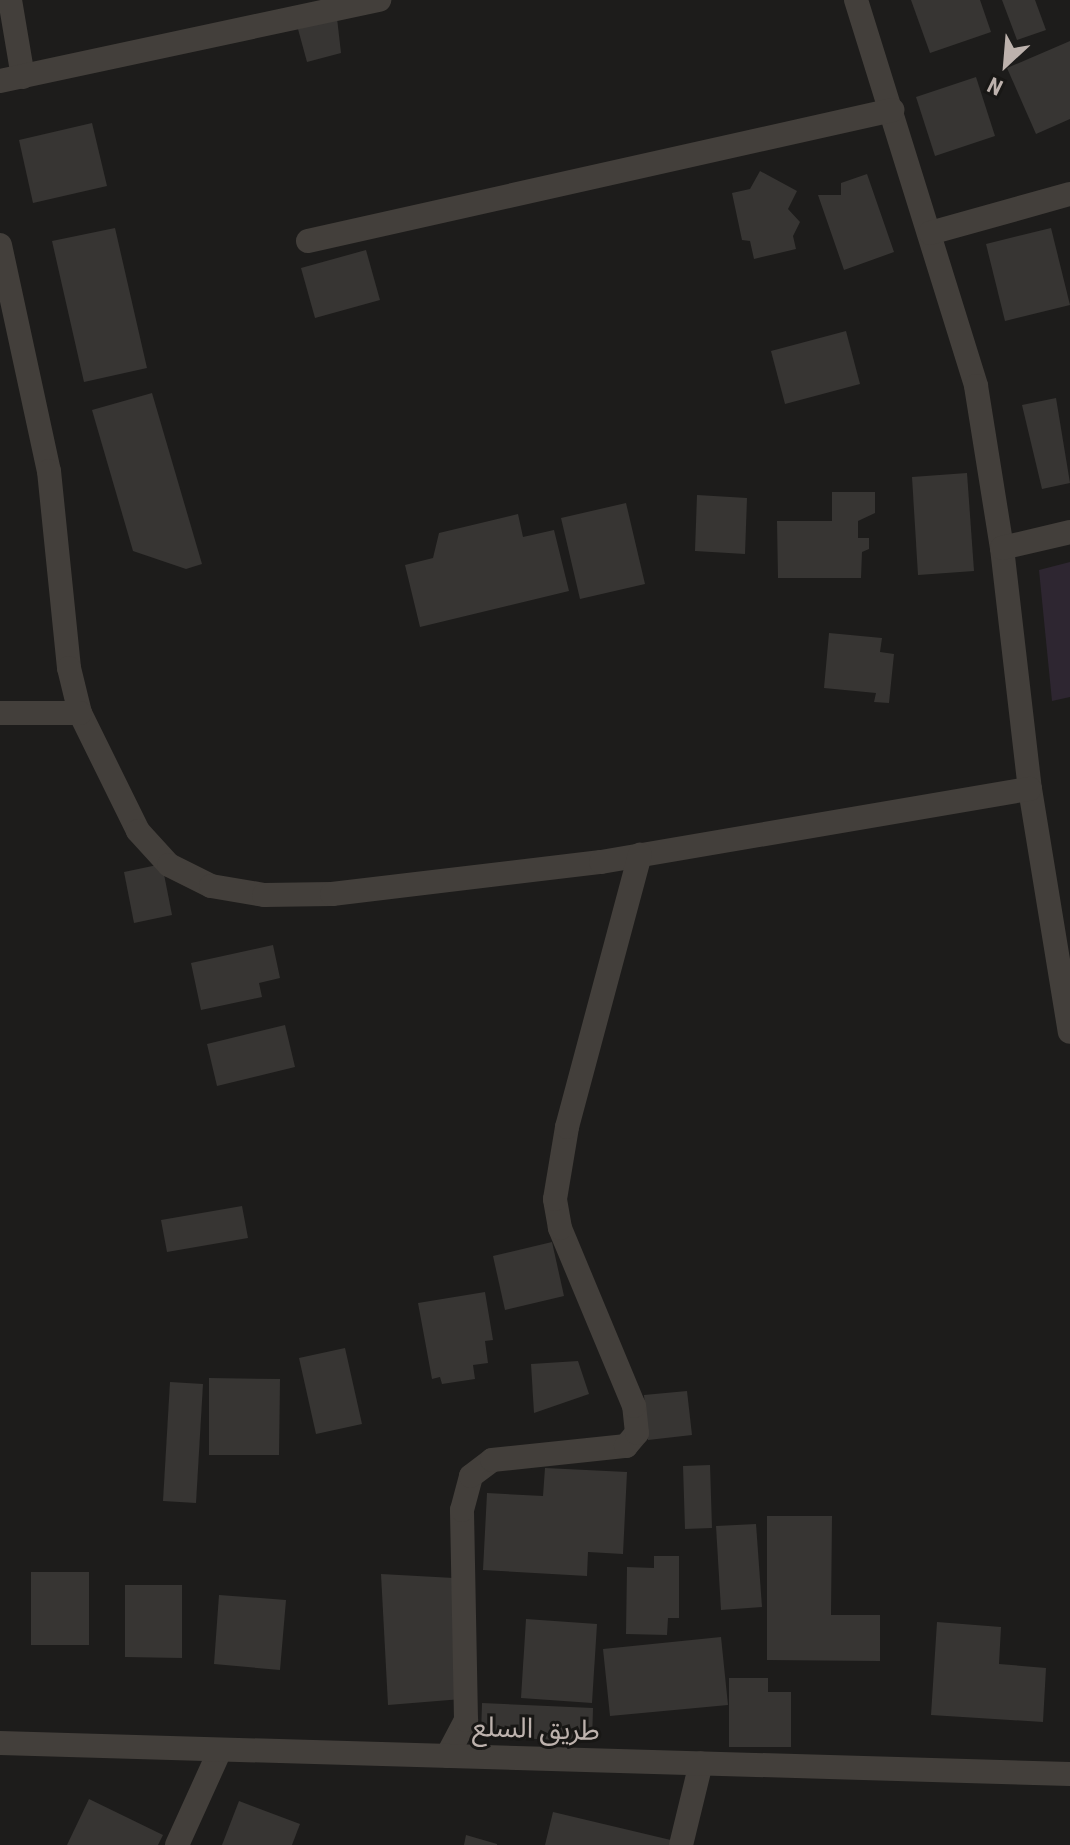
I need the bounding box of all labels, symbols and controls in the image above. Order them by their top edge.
north arrow [966,24,1046,104]
text: N [984,72,1007,100]
street label: طريق السلع [472,1710,600,1748]

